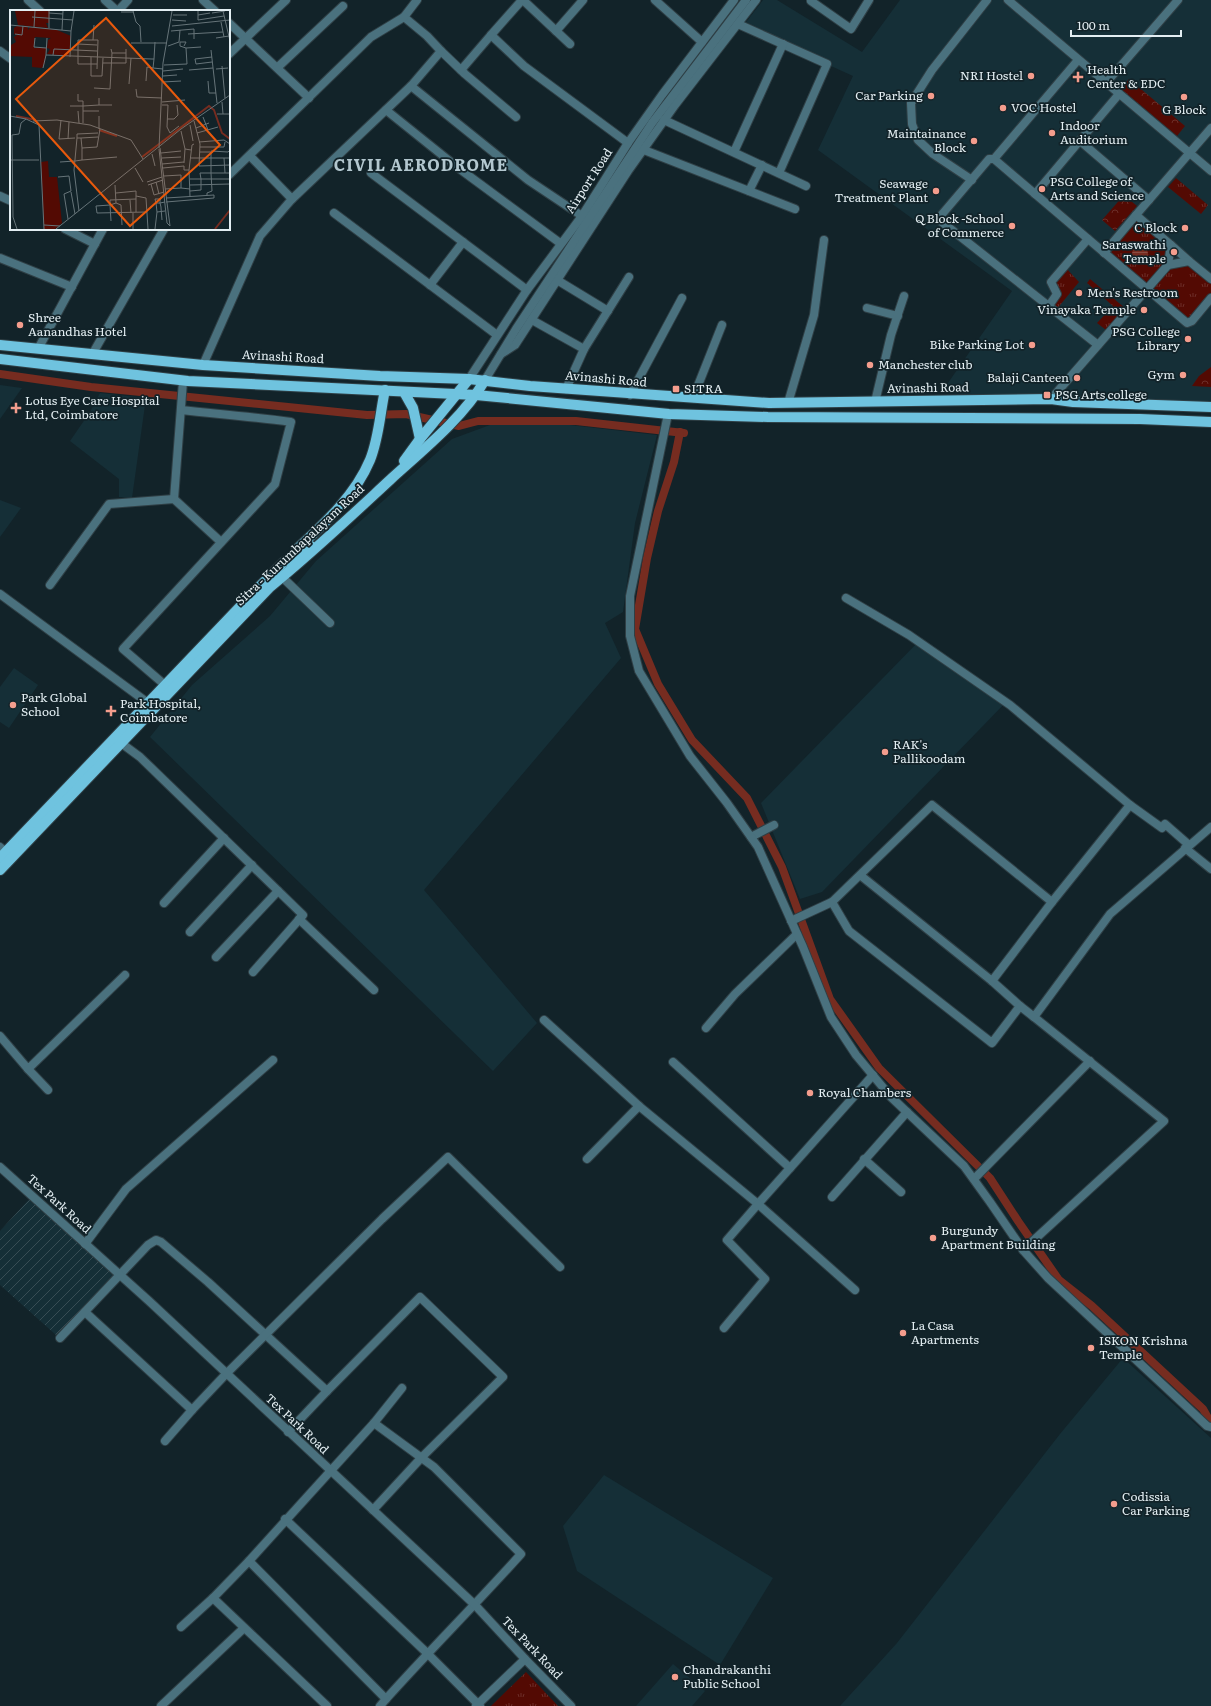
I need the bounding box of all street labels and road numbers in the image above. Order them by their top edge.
street label: Airport Road [560,144,616,217]
street label: Avinashi Road [242,345,325,367]
street label: Avinashi Road [564,365,648,391]
street label: Avinashi Road [887,377,970,397]
street label: Sitra - Kurumbapalayam Road [231,479,368,609]
street label: Tex Park Road [23,1169,96,1238]
street label: Tex Park Road [262,1389,334,1458]
street label: Tex Park Road [498,1612,568,1683]

